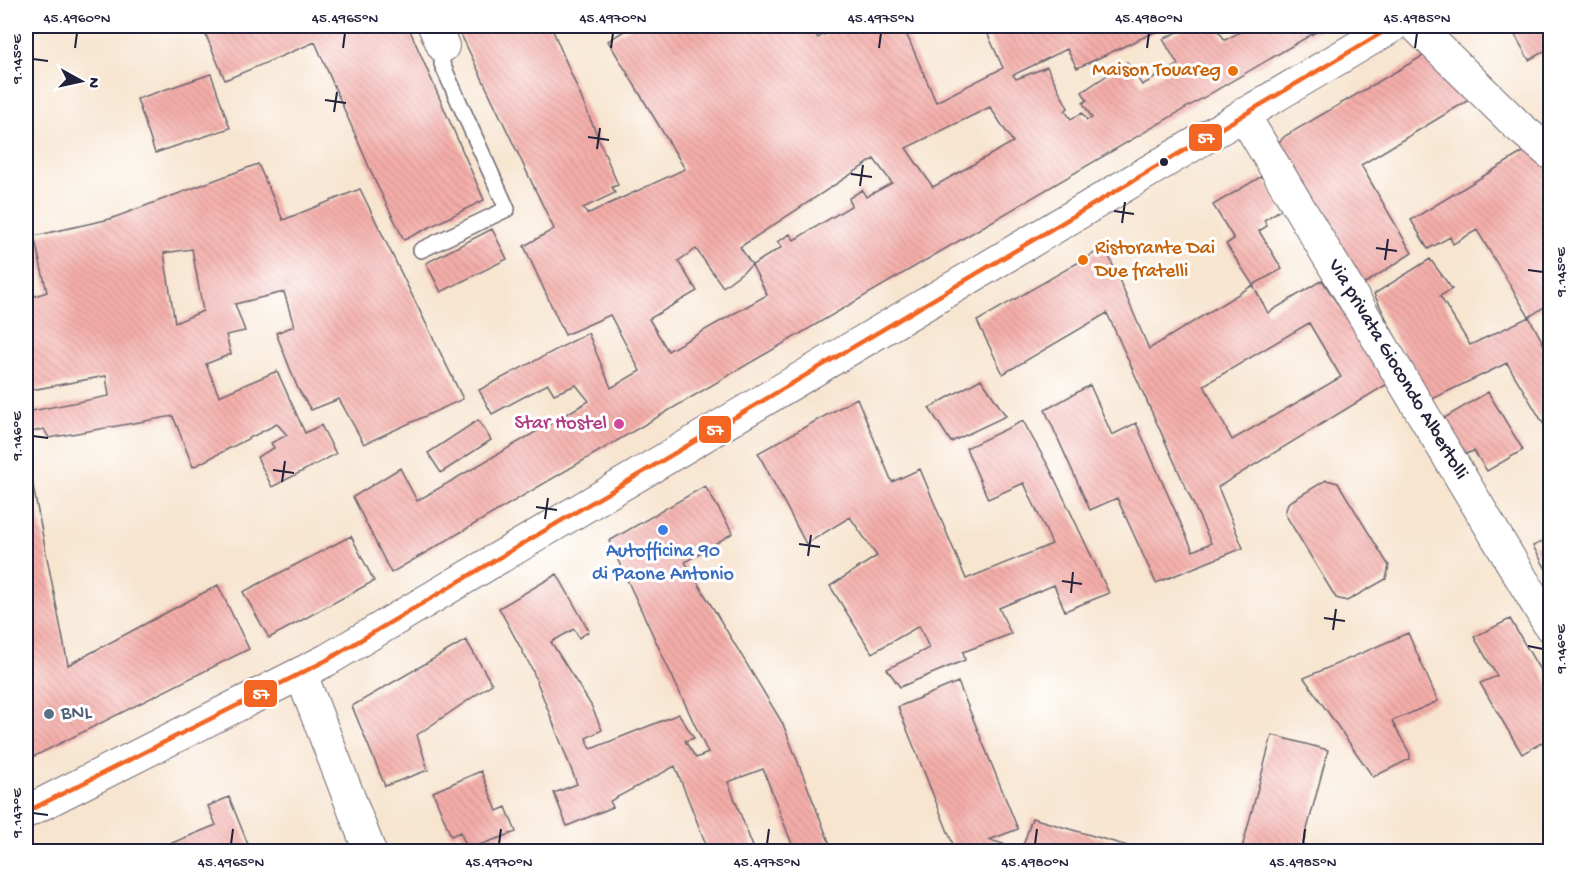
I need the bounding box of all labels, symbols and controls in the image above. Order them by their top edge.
text: 45.4960°N [44,10,111,28]
text: 45.4965°N [312,10,378,28]
text: 45.4970°N [579,10,647,28]
text: 45.4975°N [848,10,914,28]
text: 45.4980°N [1115,10,1183,28]
text: 45.4985°N [1384,10,1451,28]
text: 9.145°E [9,34,27,85]
north arrow [51,51,111,111]
place label: Maison Touareg [1092,60,1221,83]
marker: Maison Touareg [1226,64,1240,78]
text: N [82,76,103,90]
line badge: 57 [1188,123,1223,152]
text: 57 [1198,131,1215,150]
unlabelled marker [1158,156,1170,168]
place label: Ristorante Dai Due fratelli [1093,238,1215,284]
text: 9.145°E [1553,247,1571,298]
marker: Ristorante Dai Due fratelli [1076,253,1090,267]
street label: Via privata Giocondo Albertolli [1321,255,1472,484]
text: 9.146°E [9,411,27,462]
place label: Star Hostel [515,413,607,436]
line badge: 57 [698,415,732,444]
marker: Star Hostel [612,417,626,431]
text: 57 [707,423,724,442]
marker: Autofficina 90 di Paone Antonio [656,523,670,537]
place label: Autofficina 90 di Paone Antonio [592,541,734,587]
text: 9.146°E [1553,624,1571,675]
line badge: 57 [243,679,278,708]
text: 57 [253,687,270,706]
place label: BNL [60,703,92,726]
marker: BNL [42,707,56,721]
text: 9.147°E [9,788,27,839]
text: 45.4965°N [198,854,264,872]
text: 45.4970°N [465,854,533,872]
text: 45.4975°N [734,854,800,872]
text: 45.4980°N [1001,854,1069,872]
text: 45.4985°N [1270,854,1337,872]

